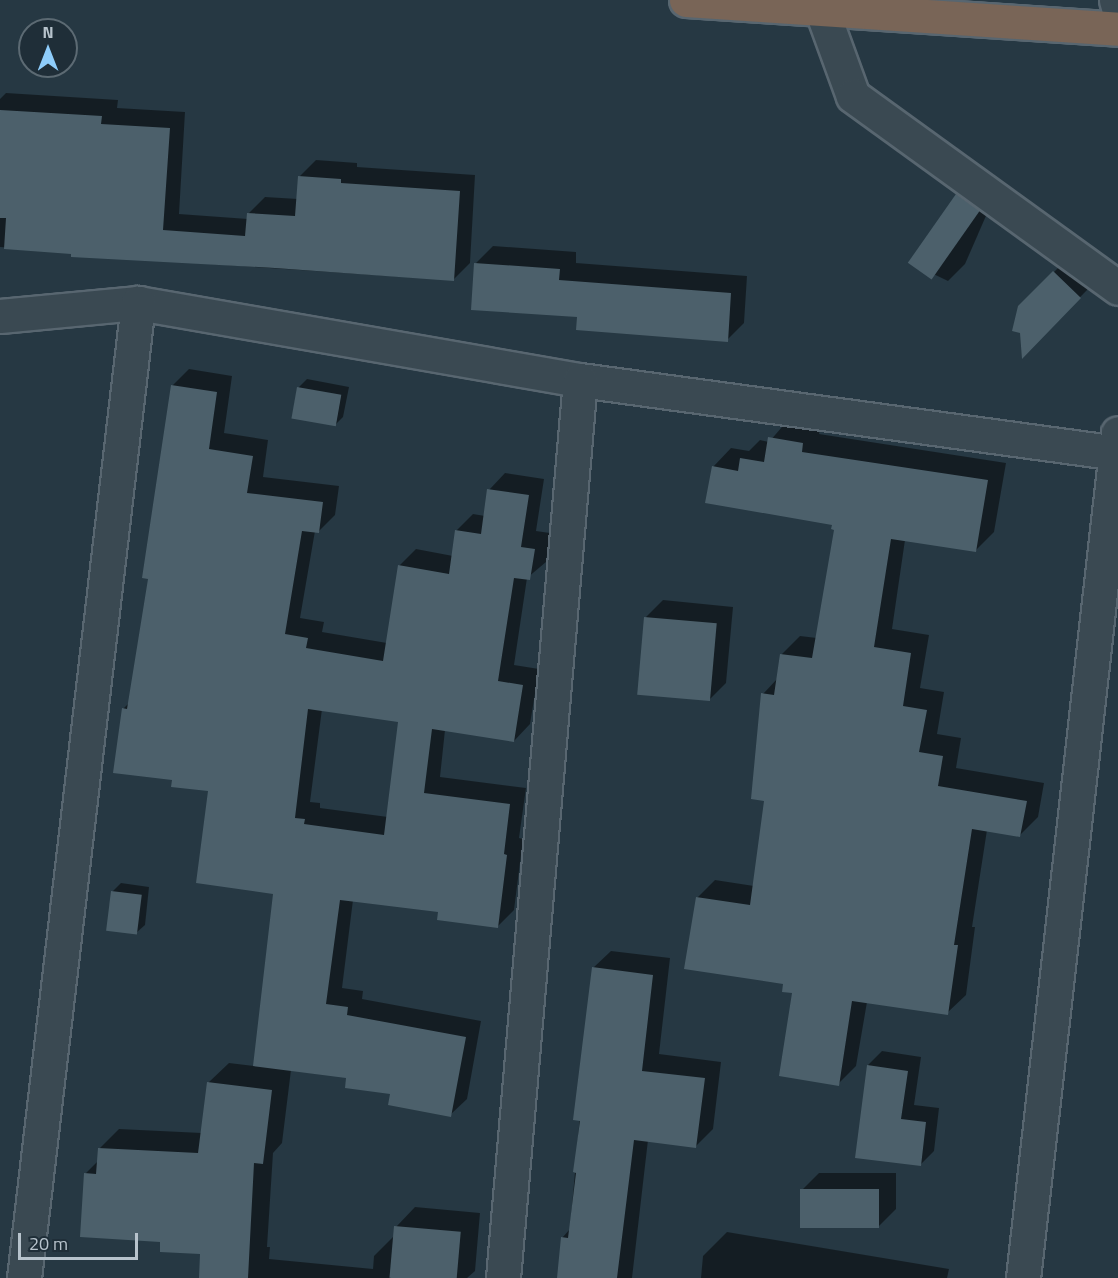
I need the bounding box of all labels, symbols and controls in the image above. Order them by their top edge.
north arrow [18,18,78,78]
text: N [42,20,54,44]
scale bar [21,1221,141,1259]
text: 20 m [29,1230,68,1257]

